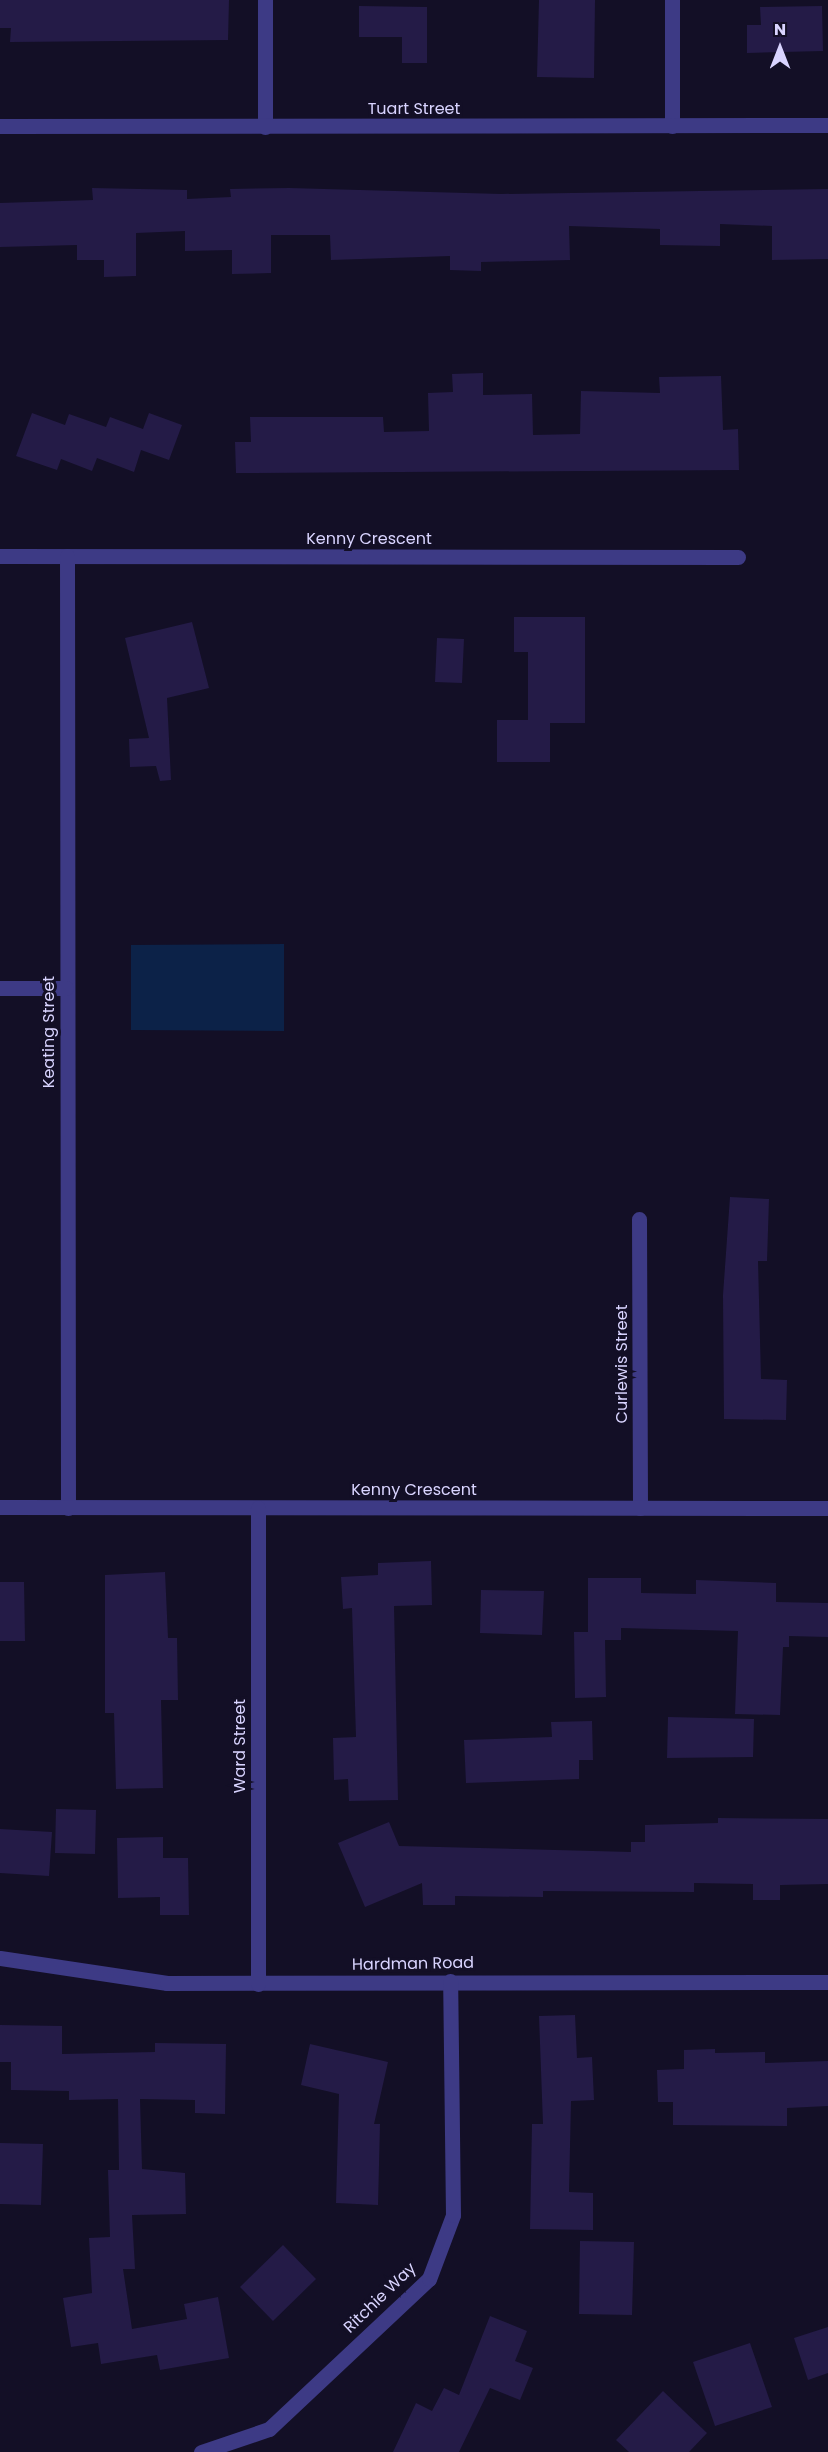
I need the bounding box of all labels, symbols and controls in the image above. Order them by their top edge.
north arrow [750,18,810,78]
text: N [774,18,786,41]
street label: Tuart Street [368,99,460,119]
street label: Kenny Crescent [306,529,432,549]
street label: Keating Street [39,976,59,1088]
street label: Curlewis Street [612,1305,632,1423]
street label: Kenny Crescent [351,1480,477,1500]
street label: Ward Street [230,1699,250,1793]
street label: Hardman Road [352,1953,474,1975]
street label: Ritchie Way [340,2259,420,2337]

